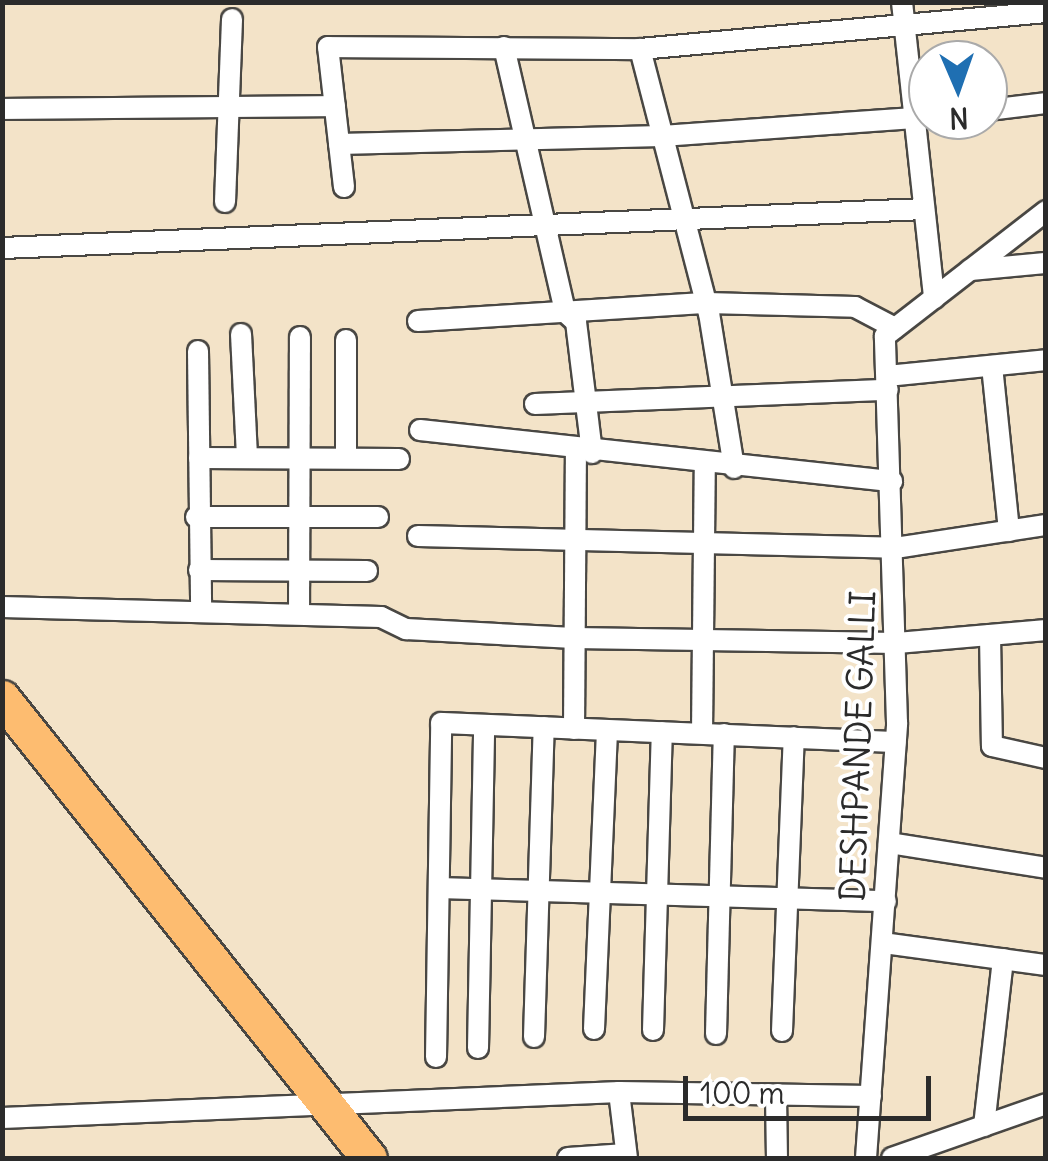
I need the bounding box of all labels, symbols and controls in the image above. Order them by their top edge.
north arrow [908,40,1008,140]
text: N [949,100,969,136]
street label: DESHPANDE GALLI [831,590,883,902]
scale bar [688,1056,936,1118]
text: 100 m [700,1074,785,1112]

